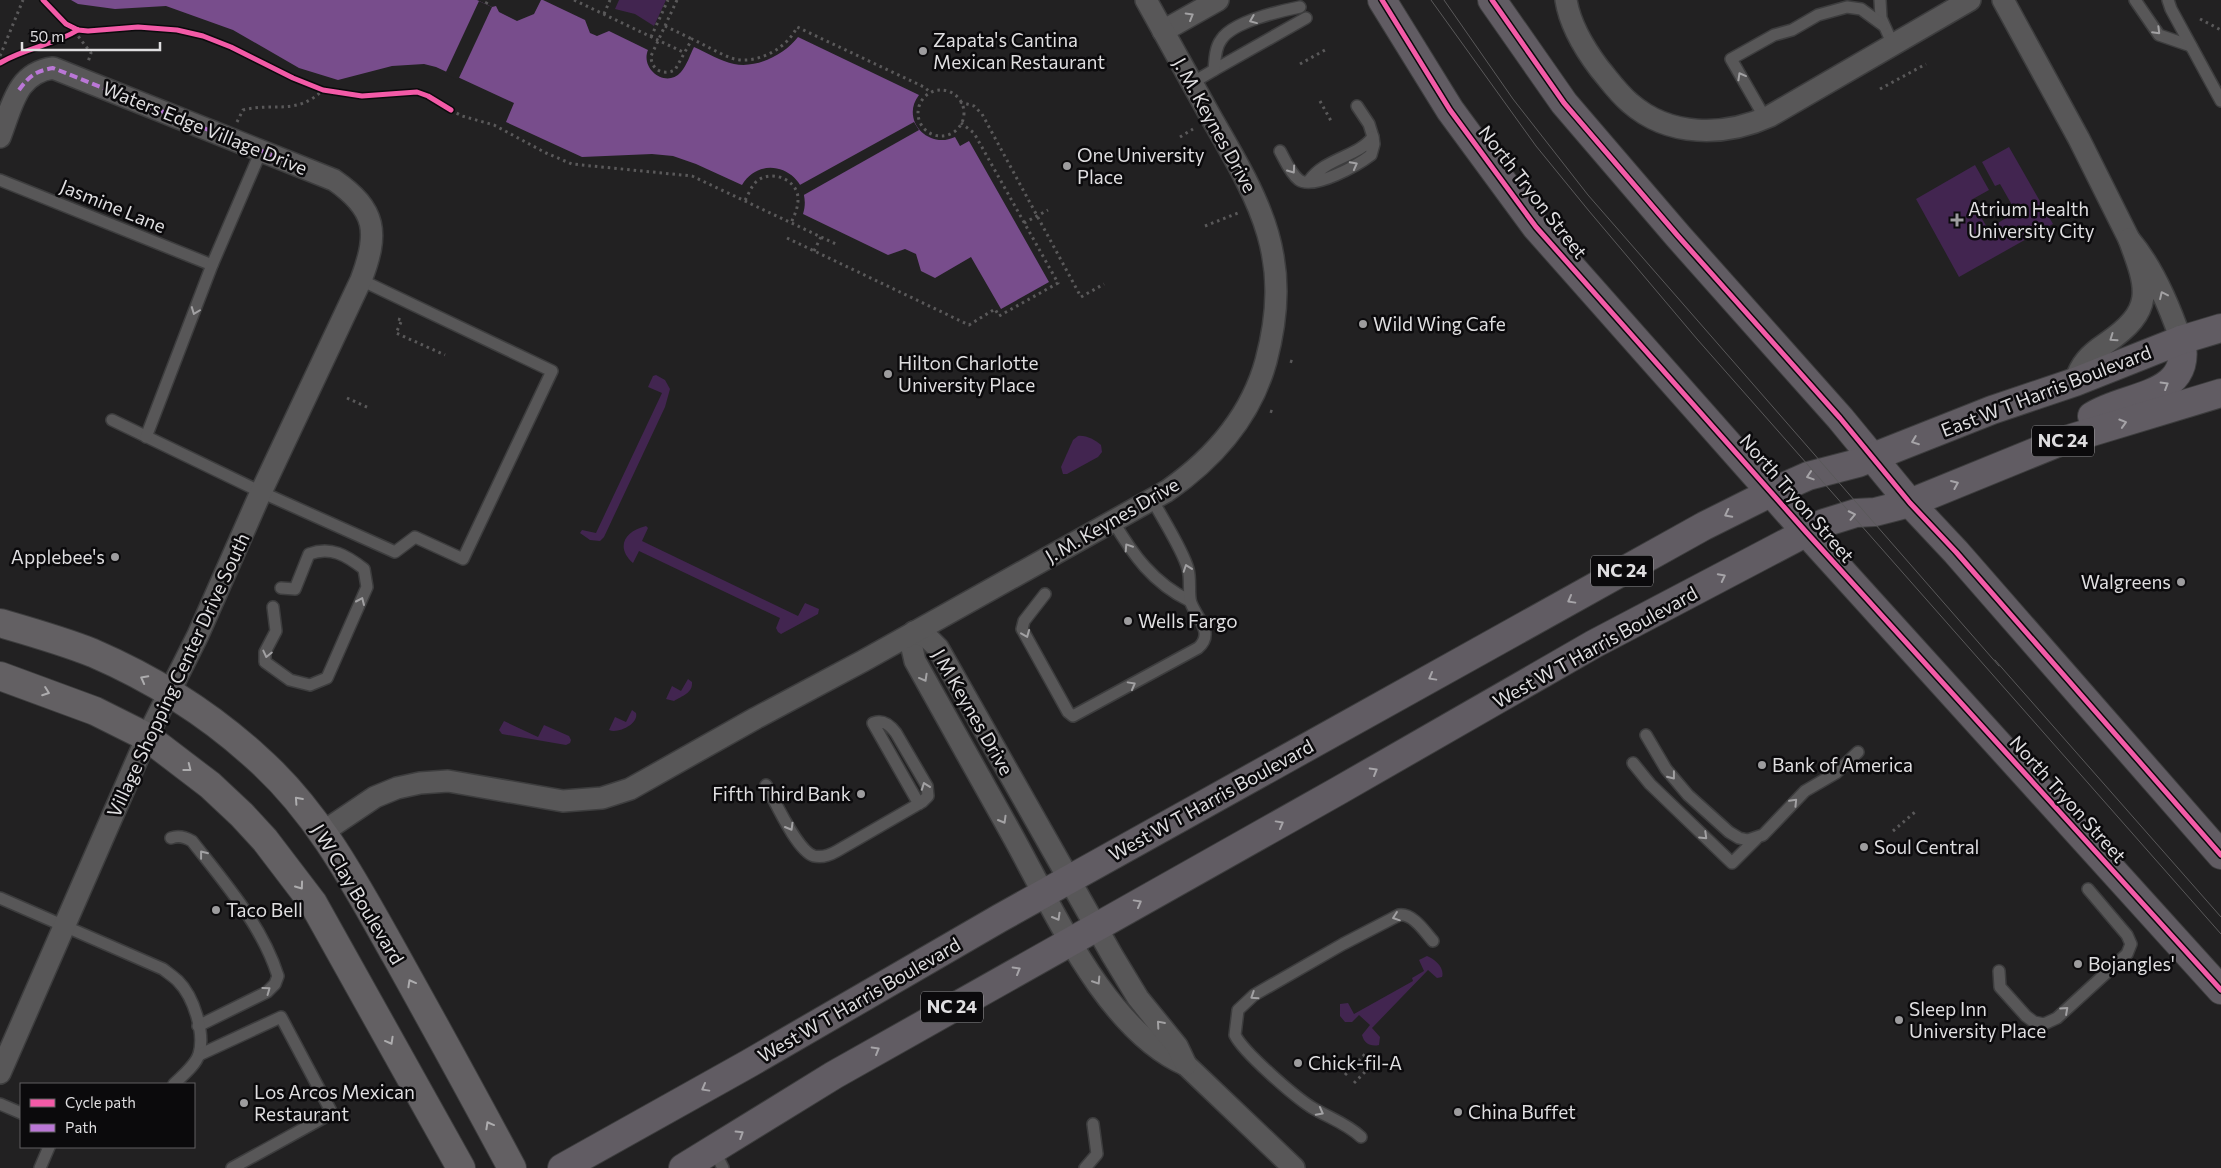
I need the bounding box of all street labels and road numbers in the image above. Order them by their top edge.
street label: J. M. Keynes Drive [1169,53,1262,196]
street label: Waters Edge Village Drive [99,76,311,179]
street label: North Tryon Street [1474,120,1593,263]
street label: Jasmine Lane [57,174,169,237]
street label: East W T Harris Boulevard [1938,340,2154,441]
road number: NC 24 [2032,426,2094,456]
street label: North Tryon Street [1735,429,1860,567]
street label: J. M. Keynes Drive [1041,472,1183,567]
street label: Village Shopping Center Drive South [101,529,254,821]
road number: NC 24 [1591,556,1653,586]
street label: West W T Harris Boulevard [1489,581,1701,712]
street label: J M Keynes Drive [928,645,1019,779]
street label: North Tryon Street [2005,730,2132,867]
street label: West W T Harris Boulevard [1105,734,1317,865]
street label: J W Clay Boulevard [307,819,409,968]
street label: West W T Harris Boulevard [753,932,964,1067]
road number: NC 24 [921,992,983,1022]

